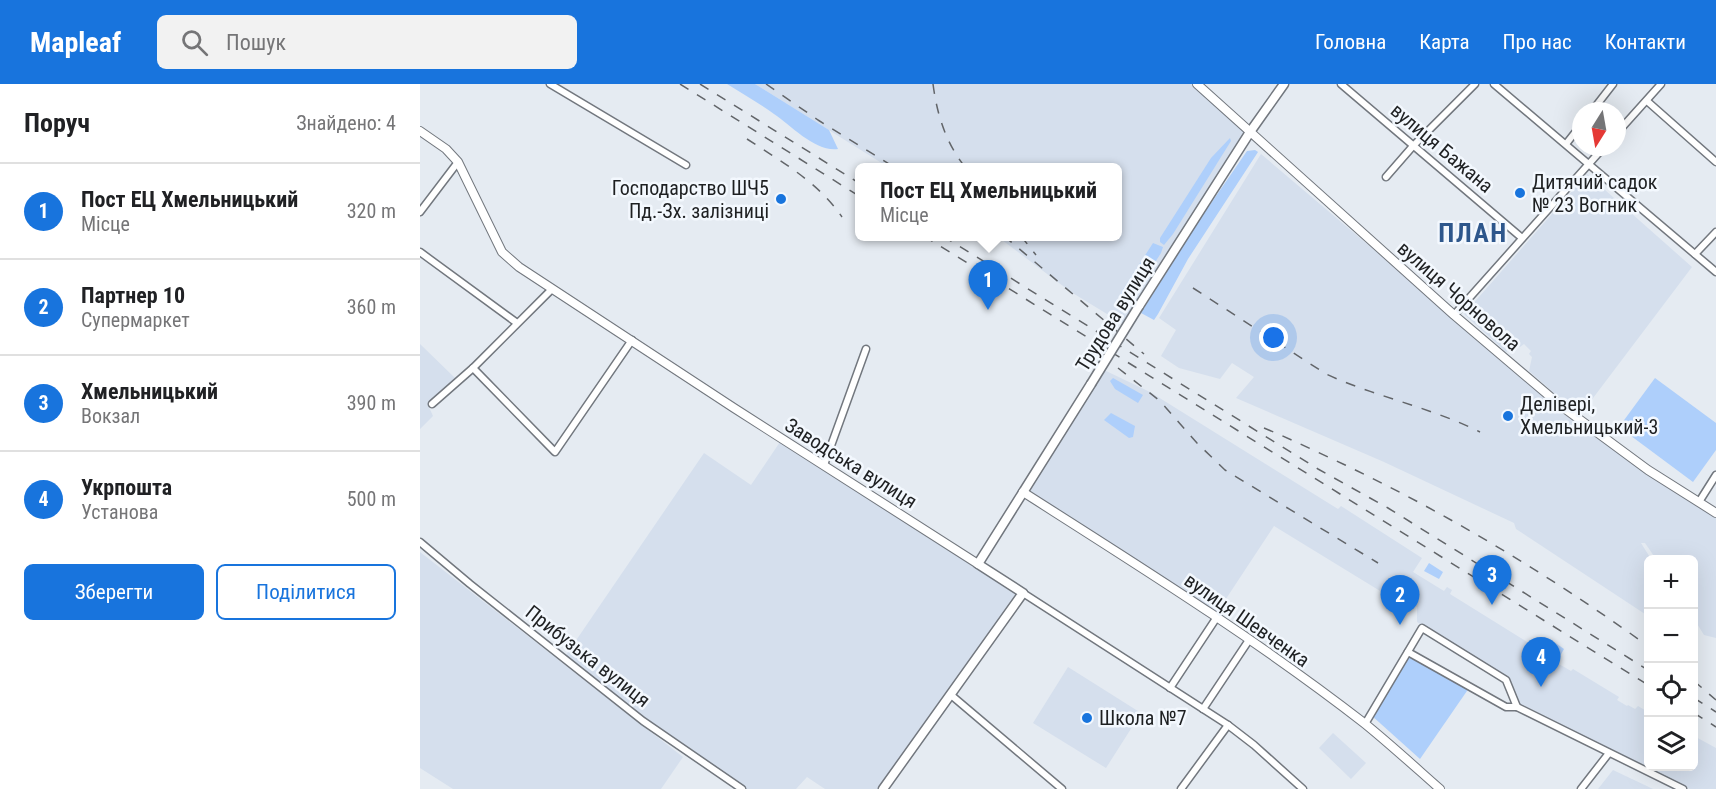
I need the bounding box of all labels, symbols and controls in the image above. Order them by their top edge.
search box [157,15,577,69]
text: Mapleaf [30,26,121,59]
icon: search [178,26,211,59]
text: Пошук [226,30,286,55]
text: Головна [1315,30,1386,54]
text: Карта [1419,30,1470,54]
text: Про нас [1503,30,1572,54]
text: Контакти [1605,30,1686,54]
street label: вулиця Бажана [1386,98,1498,198]
north arrow [1572,102,1626,156]
text: Поруч [24,108,90,138]
text: Знайдено: 4 [296,111,396,135]
popup [855,163,1122,241]
place label: Дитячий садок № 23 Вогник [1532,170,1658,217]
place label: Господарство ШЧ5 Пд.-Зх. залізниці [612,176,769,223]
text: Пост ЕЦ Хмельницький [880,178,1097,203]
marker: Дитячий садок № 23 Вогник [1513,186,1527,200]
text: Пост ЕЦ Хмельницький [81,187,298,212]
marker: Господарство ШЧ5 Пд.-Зх. залізниці [774,192,788,206]
text: 1 [38,199,49,223]
text: 320 m [347,199,396,223]
text: Місце [880,203,929,227]
text: Місце [81,212,130,236]
district label: ПЛАН [1438,218,1508,248]
street label: вулиця Чорновола [1393,236,1525,356]
street label: Трудова вулиця [1070,252,1160,376]
pin: 1 [968,260,1008,310]
text: Партнер 10 [81,283,185,308]
text: 2 [38,295,49,319]
text: 360 m [347,295,396,319]
text: Супермаркет [81,308,190,332]
your location [1259,323,1288,352]
text: Хмельницький [81,379,218,404]
text: 3 [38,391,49,415]
text: 390 m [347,391,396,415]
place label: Делівері, Хмельницький-3 [1520,392,1658,439]
text: Вокзал [81,404,140,428]
marker: Делівері, Хмельницький-3 [1501,409,1515,423]
street label: Заводська вулиця [781,413,921,513]
text: Укрпошта [81,475,172,500]
text: 4 [38,487,49,511]
text: 500 m [347,487,396,511]
text: Установа [81,500,158,524]
map controls [1644,555,1698,771]
button: + [1644,555,1698,609]
pin: 3 [1472,556,1512,605]
button: Зберегти [24,564,204,620]
button: Поділитися [216,564,396,620]
street label: вулиця Шевченка [1180,568,1314,672]
pin: 2 [1380,576,1420,625]
street label: Прибузька вулиця [521,600,655,712]
button: − [1644,609,1698,663]
pin: 4 [1522,638,1560,687]
button: locate [1644,663,1698,717]
place label: Школа №7 [1099,706,1187,730]
marker: Школа №7 [1080,711,1094,725]
button: layers [1644,717,1698,771]

